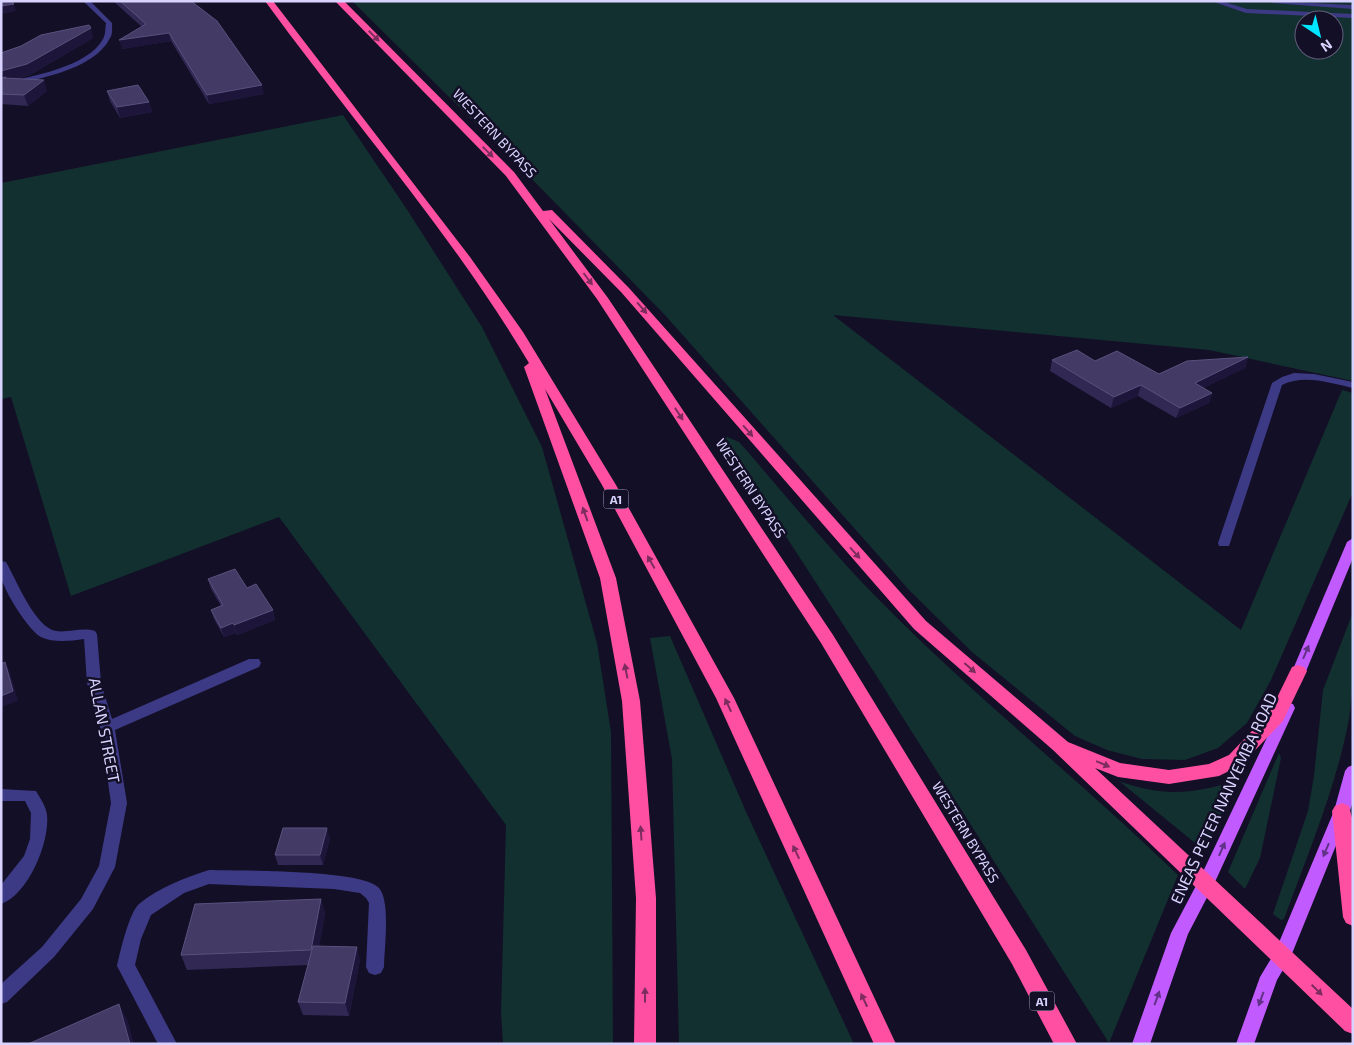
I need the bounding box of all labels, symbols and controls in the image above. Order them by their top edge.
north arrow [1294,10,1344,60]
one-way arrow [368,30,380,42]
text: N [1318,36,1336,56]
street label: WESTERN BYPASS [449,85,541,181]
one-way arrow [482,145,494,157]
one-way arrow [583,272,593,286]
one-way arrow [636,302,647,315]
one-way arrow [674,407,683,421]
one-way arrow [743,424,754,437]
street label: WESTERN BYPASS [712,435,790,541]
road number: A1 [604,489,628,508]
one-way arrow [581,507,588,522]
one-way arrow [849,547,861,559]
one-way arrow [646,555,655,568]
one-way arrow [1302,645,1310,659]
one-way arrow [964,662,976,673]
one-way arrow [621,663,629,679]
street label: ALLAN STREET [86,676,124,784]
street label: ENEAS PETER NANYEMBA ROAD [1166,690,1280,906]
one-way arrow [724,698,732,712]
one-way arrow [1096,760,1111,768]
street label: WESTERN BYPASS [929,778,1003,886]
one-way arrow [636,824,644,840]
one-way arrow [1218,842,1226,856]
one-way arrow [1322,843,1330,858]
one-way arrow [792,845,800,859]
one-way arrow [1311,984,1323,996]
one-way arrow [641,987,649,1003]
one-way arrow [1153,990,1161,1005]
road number: A1 [1030,991,1054,1010]
one-way arrow [860,992,869,1007]
one-way arrow [1257,992,1265,1007]

